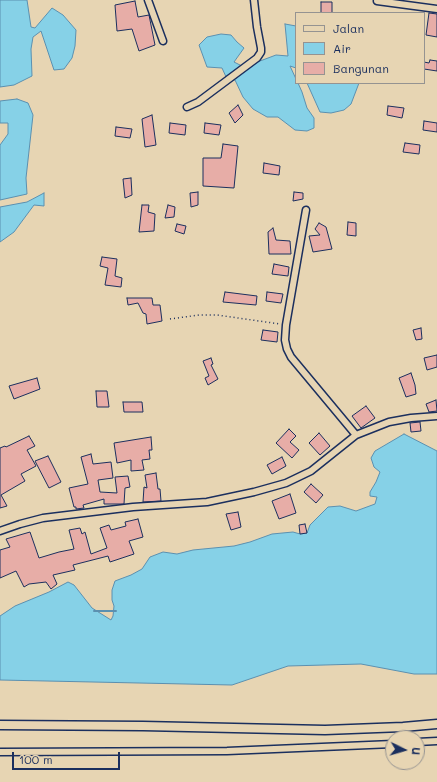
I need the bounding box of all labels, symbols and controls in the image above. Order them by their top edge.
legend [295,12,425,84]
text: Jalan [333,20,364,36]
text: Air [333,40,351,56]
text: Bangunan [333,60,389,76]
north arrow [385,730,425,770]
scale bar [14,744,122,770]
text: U [409,746,424,756]
text: 100 m [19,751,53,767]

